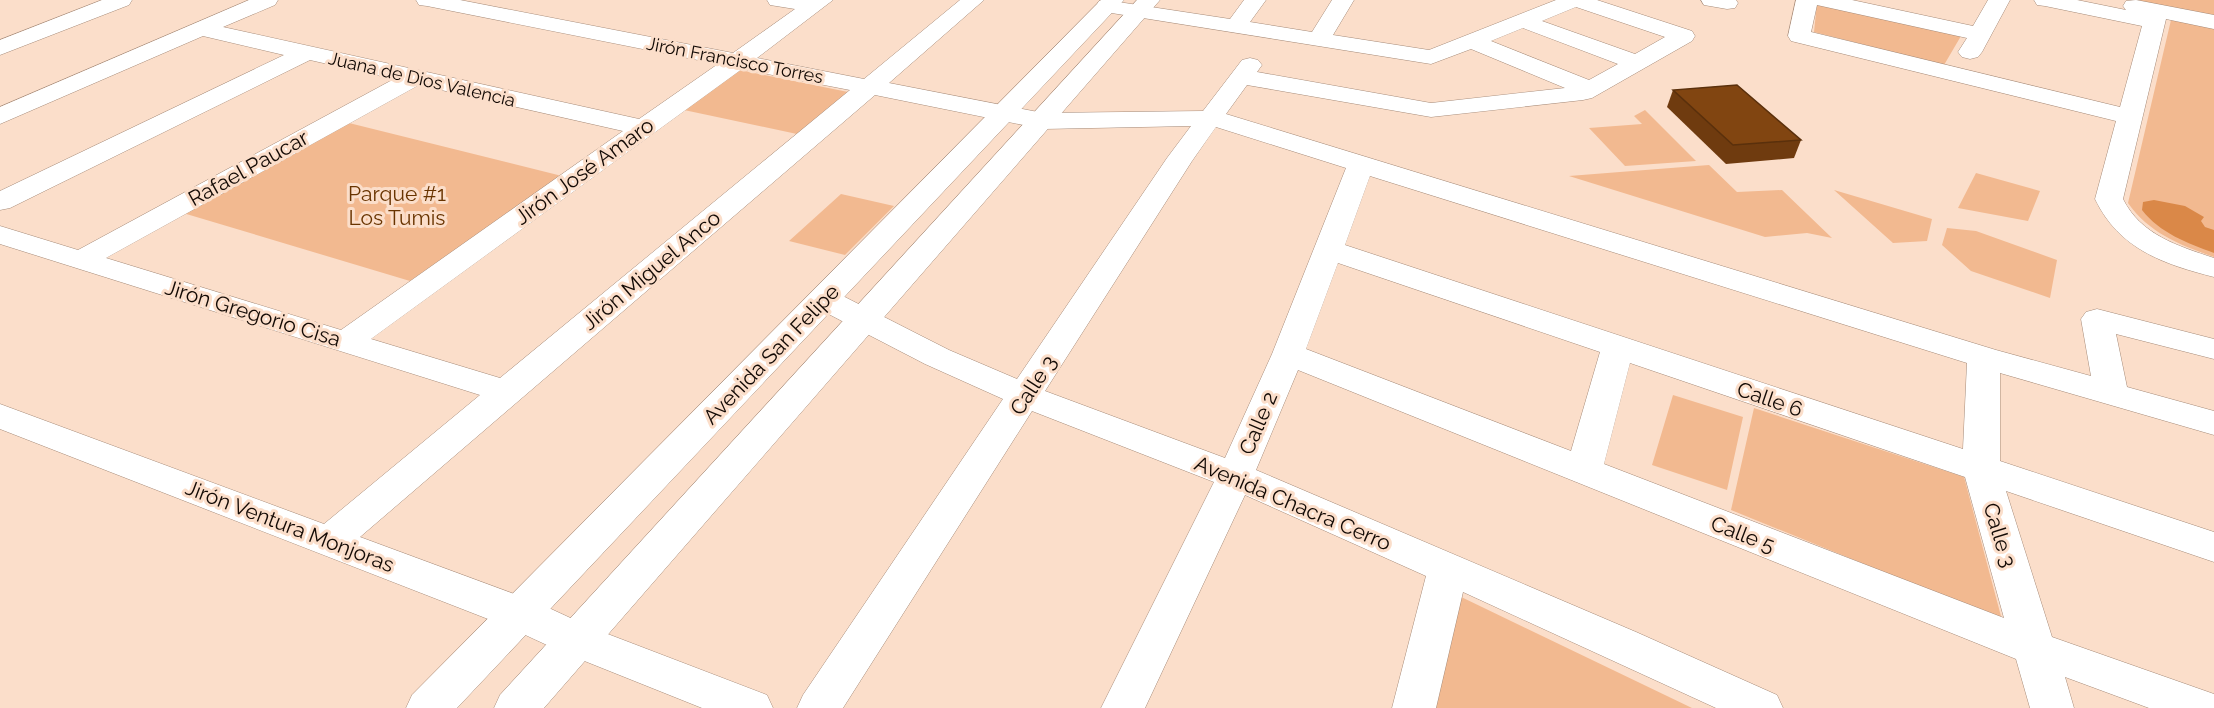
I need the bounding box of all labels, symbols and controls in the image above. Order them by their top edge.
street label: Jirón Francisco Torres [645,33,825,87]
street label: Juana de Dios Valencia [327,47,517,111]
street label: Jirón José Amaro [510,112,658,230]
street label: Rafael Paucar [184,124,313,211]
park label: Parque #1 Los Tumis [348,181,446,230]
street label: Jirón Miguel Anco [577,205,725,335]
street label: Jirón Gregorio Cisa [162,274,344,352]
street label: Avenida San Felipe [698,279,844,429]
street label: Calle 3 [1004,350,1062,420]
street label: Calle 6 [1734,376,1806,422]
street label: Calle 2 [1234,388,1282,458]
street label: Avenida Chacra Cerro [1191,450,1395,556]
street label: Jirón Ventura Monjoras [182,475,398,577]
street label: Calle 3 [1978,500,2022,570]
street label: Calle 5 [1708,510,1778,558]

